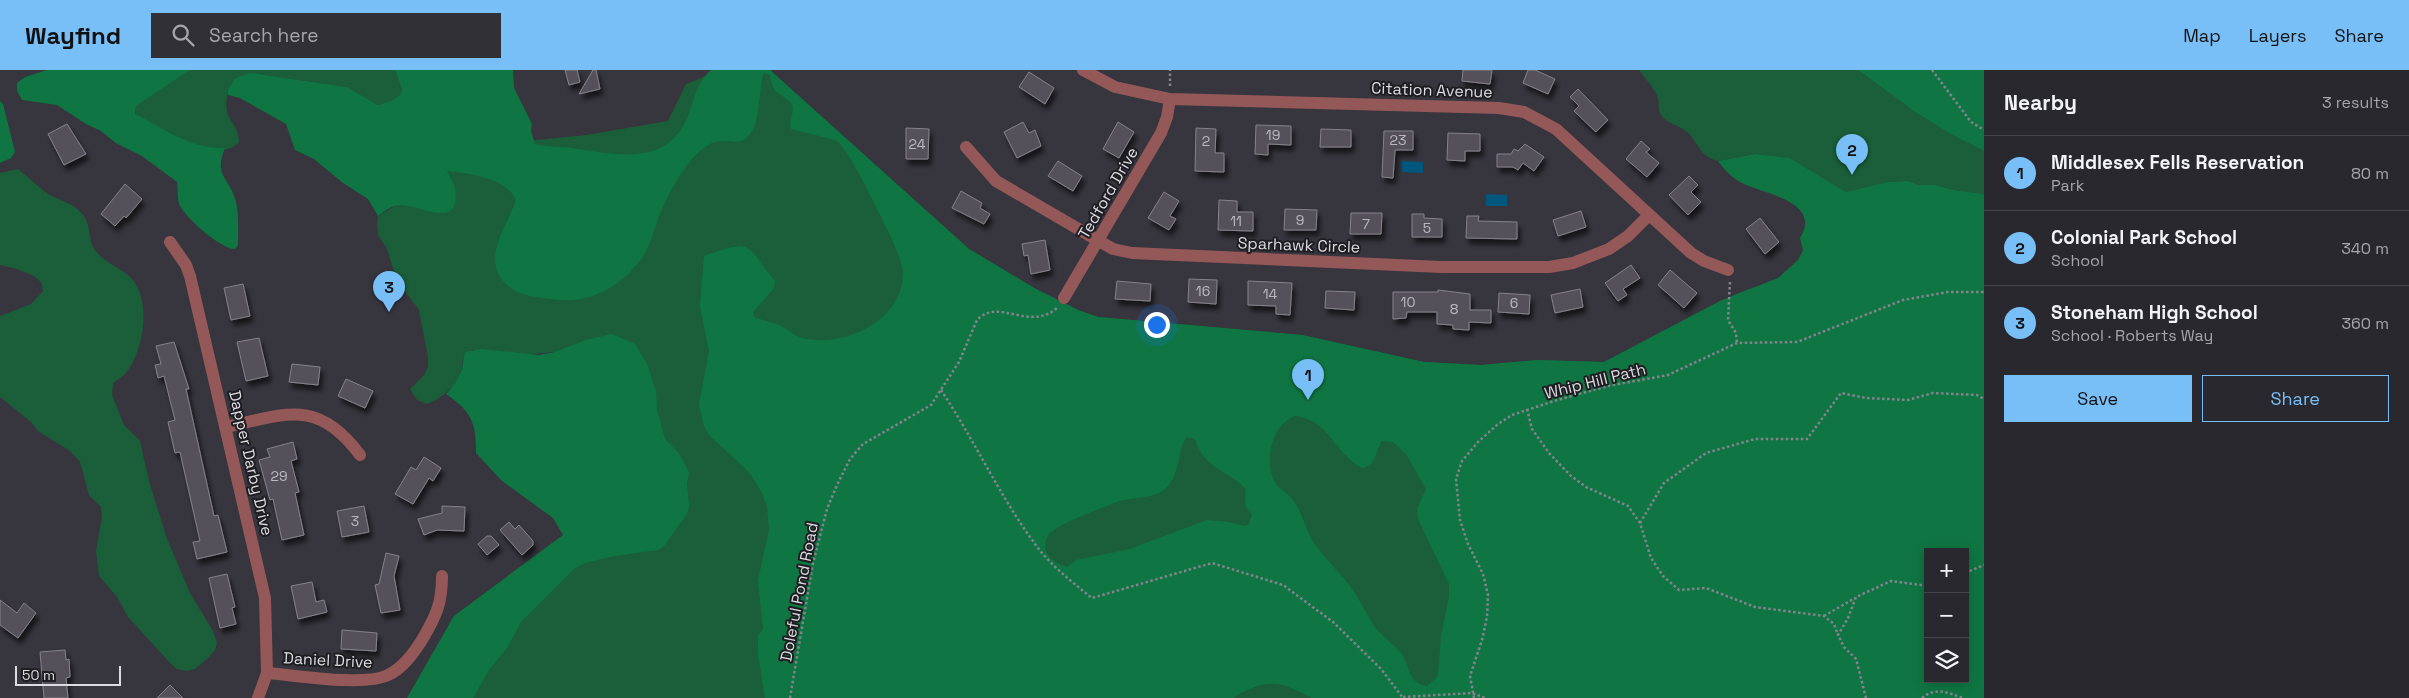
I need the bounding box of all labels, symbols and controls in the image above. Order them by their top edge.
search box [151,13,501,58]
text: Wayfind [25,20,121,51]
icon: search [169,21,197,49]
text: Search here [209,23,319,48]
text: Map [2183,24,2221,47]
text: Layers [2249,24,2306,47]
text: Share [2334,24,2384,47]
street label: Citation Avenue [1371,77,1493,103]
text: Nearby [2004,89,2077,116]
text: 3 results [2322,92,2389,113]
house number: 19 [1266,126,1280,144]
house number: 23 [1390,131,1406,149]
house number: 2 [1202,132,1210,150]
pin: 2 [1836,134,1868,175]
house number: 24 [909,135,926,153]
street label: Tedford Drive [1073,143,1143,243]
text: Middlesex Fells Reservation [2051,150,2304,175]
text: 1 [2016,163,2024,184]
text: 80 m [2351,163,2389,184]
text: Park [2051,175,2084,196]
house number: 9 [1296,211,1304,229]
house number: 11 [1230,212,1242,230]
house number: 7 [1362,215,1370,233]
house number: 5 [1423,219,1431,237]
text: Colonial Park School [2051,225,2237,250]
street label: Sparhawk Circle [1237,232,1361,258]
text: 2 [2015,238,2025,259]
text: 340 m [2341,238,2389,259]
text: School [2051,250,2104,271]
pin: 3 [373,271,405,312]
house number: 16 [1196,282,1210,300]
house number: 14 [1263,285,1278,303]
house number: 10 [1401,293,1415,311]
house number: 6 [1510,294,1518,312]
house number: 8 [1450,300,1459,318]
text: Stoneham High School [2051,300,2258,325]
your location [1144,312,1170,338]
text: 3 [2015,313,2025,334]
text: 360 m [2341,313,2389,334]
text: School · Roberts Way [2051,325,2213,346]
street label: Whip Hill Path [1542,358,1648,404]
pin: 1 [1292,359,1324,400]
button: Save [2004,375,2192,422]
button: Share [2202,375,2389,422]
street label: Dapper Darby Drive [224,388,278,538]
house number: 29 [271,467,287,485]
house number: 3 [351,512,359,530]
street label: Doleful Pond Road [775,521,823,663]
map controls [1924,548,1969,683]
button: + [1924,548,1969,593]
button: − [1924,593,1969,638]
button: layers [1924,638,1969,683]
street label: Daniel Drive [283,647,373,673]
scale bar [15,663,121,686]
text: 50 m [22,666,55,684]

